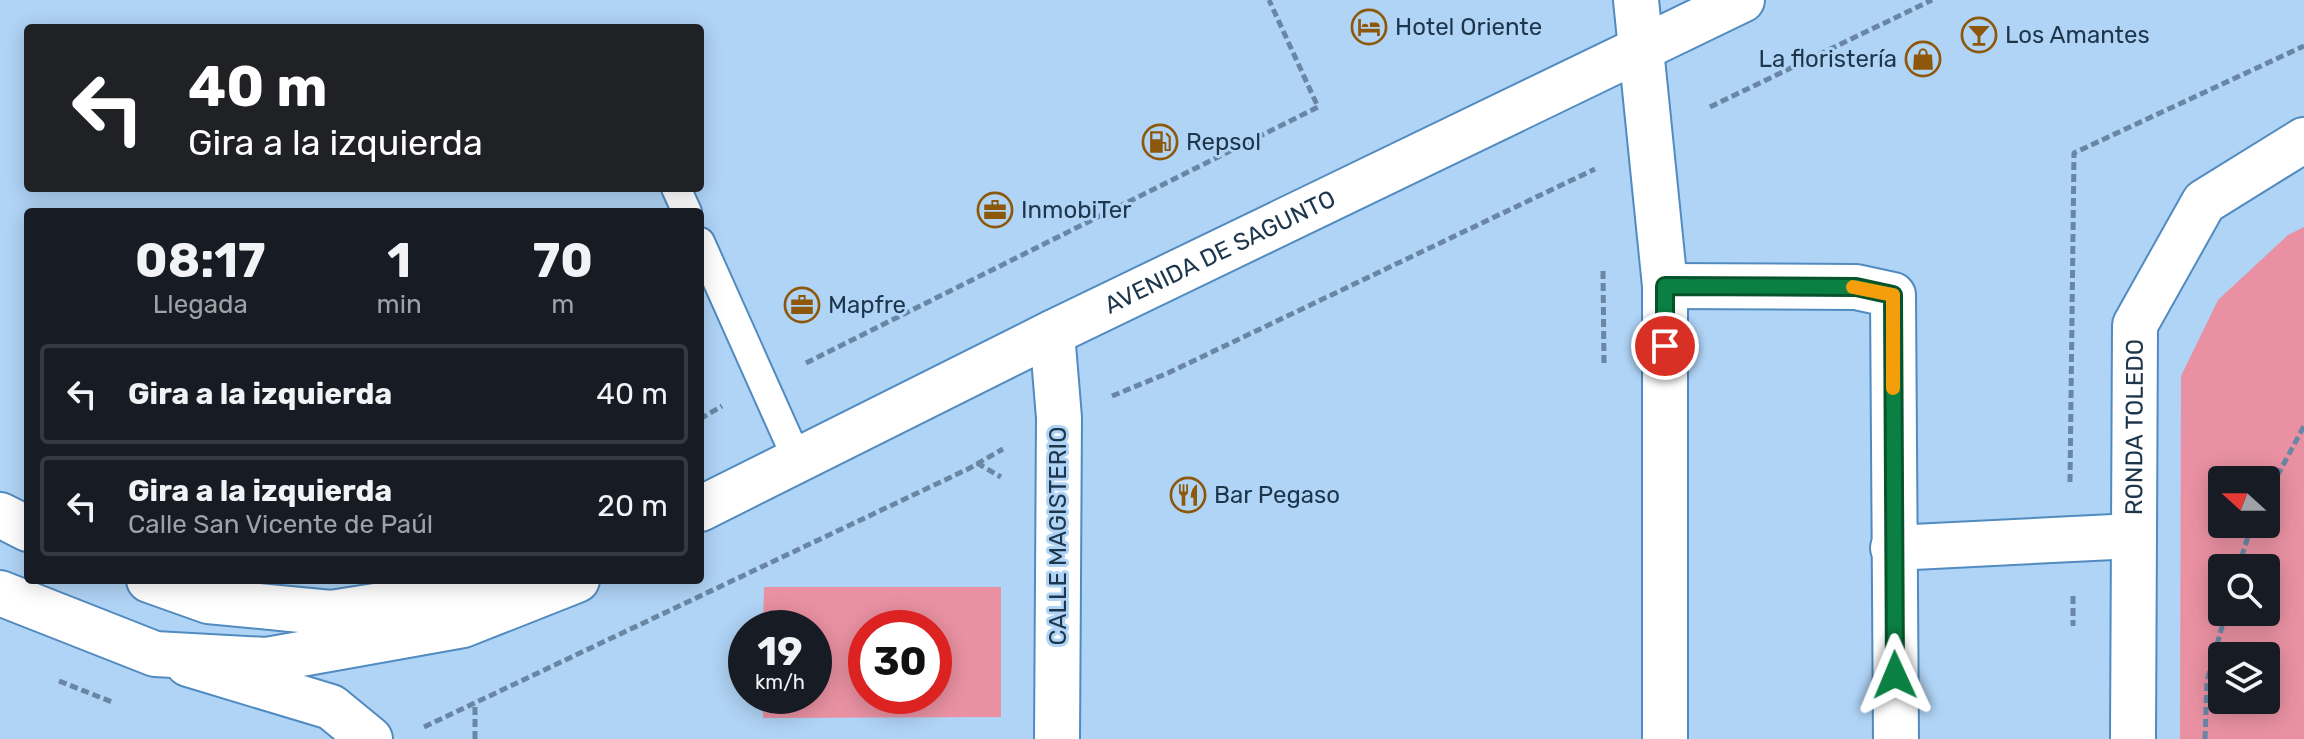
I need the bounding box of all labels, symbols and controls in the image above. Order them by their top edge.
hotel icon: Hotel Oriente [1350,8,1388,46]
place label: Hotel Oriente [1395,13,1542,41]
bar icon: Los Amantes [1960,16,1998,54]
place label: Los Amantes [2005,21,2150,49]
shop icon: La floristería [1904,40,1942,78]
place label: La floristería [1758,45,1897,73]
text: 40 m [188,54,328,120]
icon: left [56,56,160,160]
text: Gira a la izquierda [188,121,483,164]
fuel station icon: Repsol [1141,123,1179,161]
place label: Repsol [1186,128,1261,156]
street label: AVENIDA DE SAGUNTO [1100,184,1340,320]
office icon: InmobiTer [976,191,1014,229]
place label: InmobiTer [1021,196,1131,224]
text: 08:17 [135,232,266,289]
text: 1 [387,232,411,289]
text: 70 [533,232,593,289]
office icon: Mapfre [783,286,821,324]
text: Llegada [153,289,248,320]
text: min [377,289,422,320]
text: m [551,289,574,320]
place label: Mapfre [828,291,906,319]
pin [1631,312,1699,380]
icon: arrive [1643,324,1687,368]
street label: RONDA TOLEDO [2120,339,2149,515]
icon: left [60,372,104,416]
text: Gira a la izquierda [128,376,392,412]
text: 40 m [596,376,668,412]
street label: CALLE MAGISTERIO [1044,427,1072,645]
north arrow [2208,466,2280,538]
map controls [2208,466,2280,714]
text: Gira a la izquierda [128,473,392,509]
restaurant icon: Bar Pegaso [1169,476,1207,514]
place label: Bar Pegaso [1214,481,1340,509]
icon: left [60,484,104,528]
text: 20 m [597,488,668,524]
text: Calle San Vicente de Paúl [128,509,433,540]
button: search [2208,554,2280,626]
speed limit sign: 30 [848,610,952,714]
text: 19 [757,628,803,675]
position arrow [1853,633,1937,717]
button: layers [2208,642,2280,714]
text: km/h [755,670,805,694]

